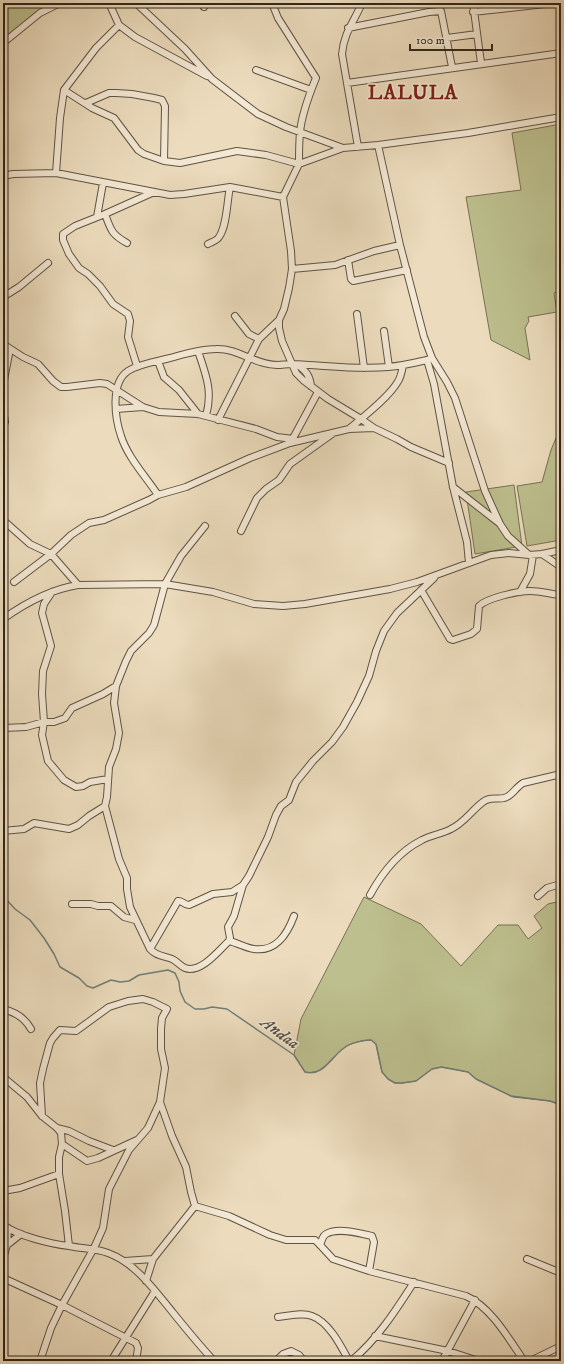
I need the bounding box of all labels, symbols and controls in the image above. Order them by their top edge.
scale bar [410,26,492,52]
text: 100 m [416,33,445,48]
district label: LALULA [368,81,459,106]
water label: Andaa [255,1010,304,1054]

